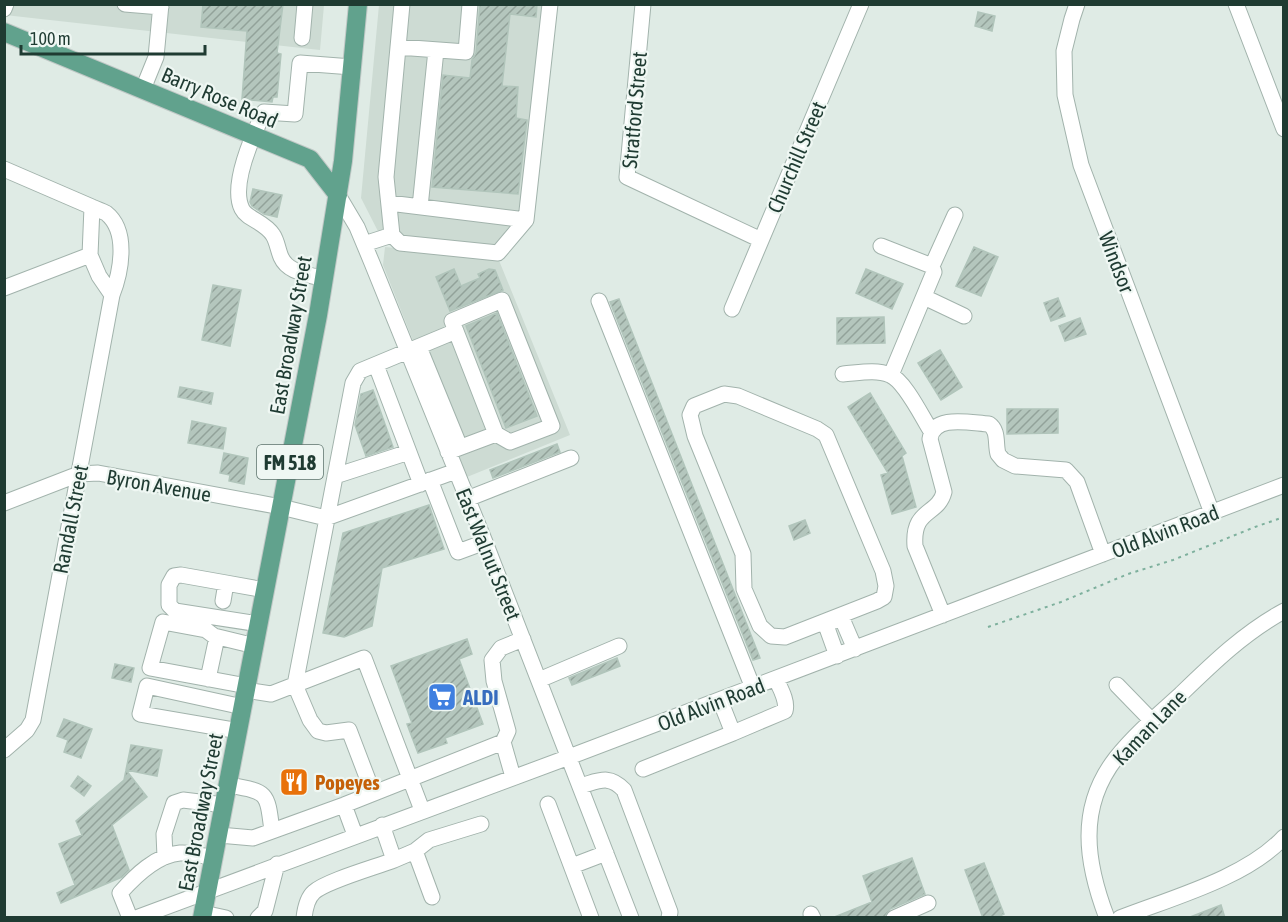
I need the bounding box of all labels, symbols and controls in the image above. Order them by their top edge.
scale bar [21,18,206,56]
text: 100 m [30,28,71,49]
street label: Stratford Street [617,51,651,169]
street label: Barry Rose Road [158,62,282,132]
street label: Churchill Street [762,98,830,216]
street label: Windsor [1094,228,1140,297]
street label: East Broadway Street [264,254,316,416]
road number: FM 518 [257,445,323,479]
street label: Randall Street [48,463,92,575]
street label: Byron Avenue [105,464,213,506]
street label: East Walnut Street [452,484,526,624]
street label: Old Alvin Road [1108,500,1222,562]
street label: Old Alvin Road [654,673,768,735]
supermarket icon: ALDI [426,681,458,713]
street label: Kaman Lane [1107,684,1191,770]
place label: ALDI [462,685,499,709]
street label: East Broadway Street [173,731,227,893]
restaurant icon: Popeyes [278,766,310,798]
place label: Popeyes [315,770,380,794]

